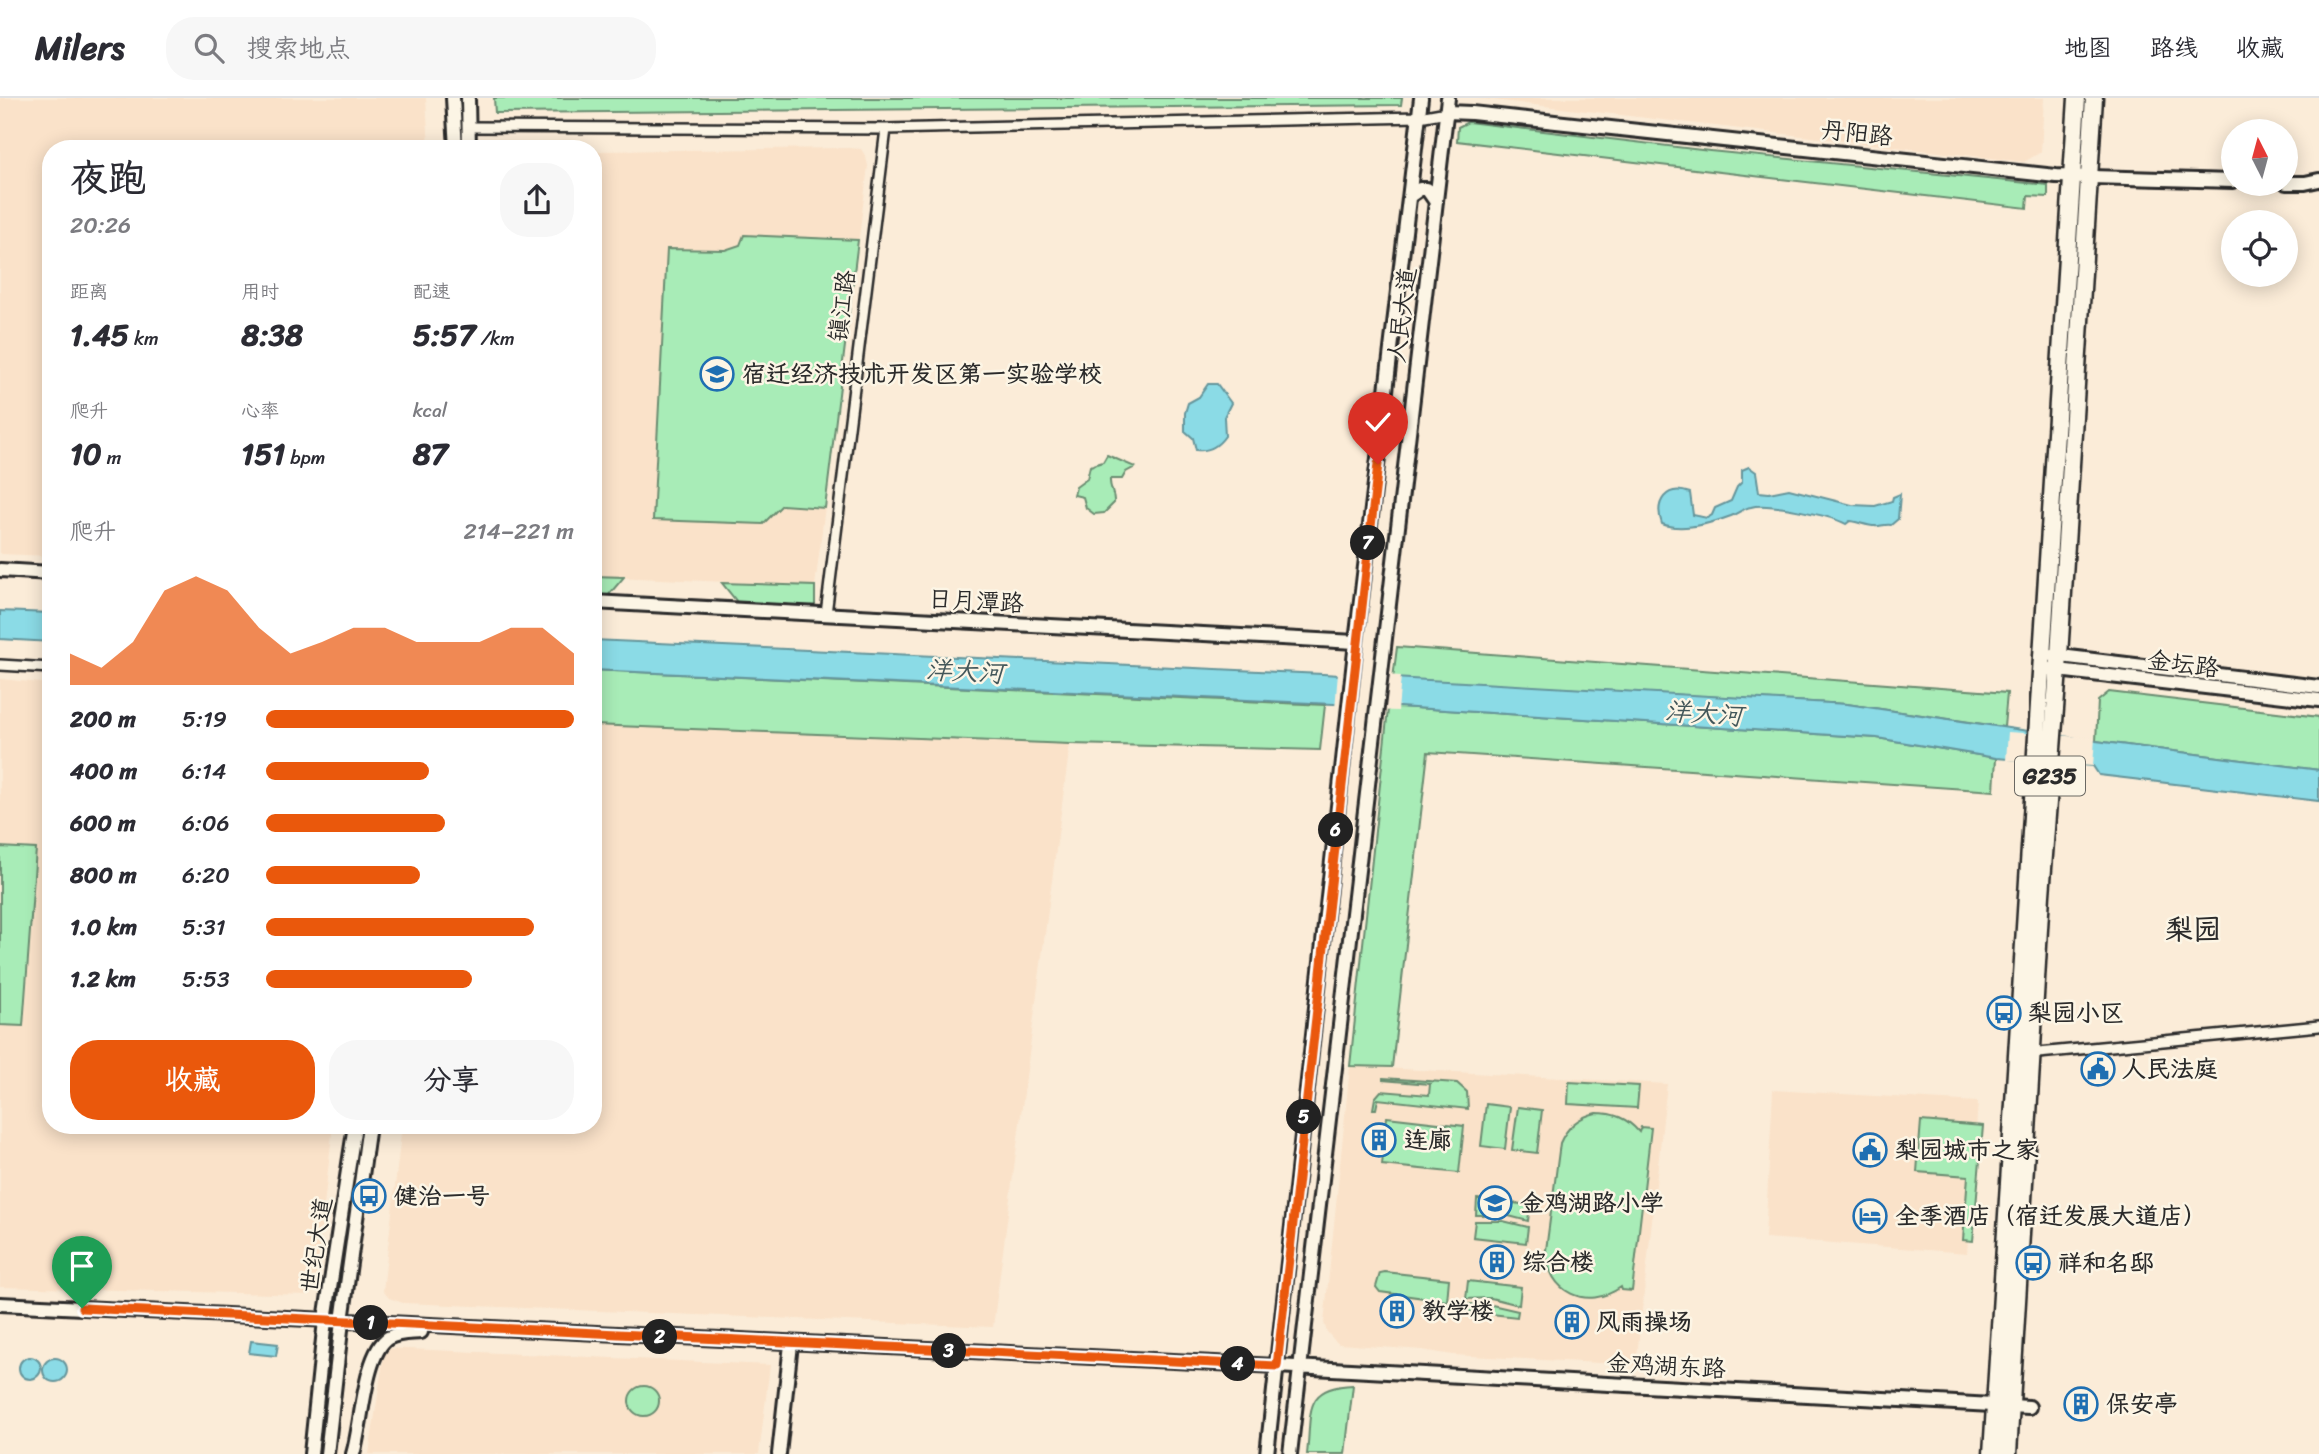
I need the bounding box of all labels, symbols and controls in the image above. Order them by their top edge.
search box [166,17,656,80]
text: Milers [35,19,124,77]
text: 搜索地点 [246,25,350,71]
text: 地图 [2064,27,2112,69]
text: 路线 [2150,27,2198,69]
text: 收藏 [2236,27,2284,69]
icon: search [190,29,228,67]
street label: 丹阳路 [1819,108,1895,158]
north arrow [2221,119,2298,196]
map controls [2221,119,2298,287]
text: 夜跑 [70,145,146,212]
button: share [500,163,574,237]
text: 20:26 [70,205,131,246]
button: locate [2221,210,2298,287]
street label: 人民大道 [1375,265,1429,365]
street label: 镇江路 [817,268,867,344]
text: 距离 [70,275,108,308]
text: 用时 [241,275,279,308]
text: 配速 [413,275,451,308]
text: 1.45 [70,308,129,362]
text: 8:38 [241,308,303,362]
text: 5:57 [413,308,476,362]
text: km [129,322,159,355]
text: /km [476,322,515,355]
place label: 宿迁经济技术开发区第一实验学校 [742,353,1102,395]
school or university icon: 宿迁经济技术开发区第一实验学校 [698,355,736,393]
pin [1348,392,1408,464]
text: 爬升 [70,394,108,427]
text: 心率 [241,394,279,427]
text: kcal [413,394,447,427]
icon: check [1359,403,1397,441]
text: 10 [70,427,102,481]
text: 151 [241,427,285,481]
text: 87 [413,427,448,481]
text: m [102,441,121,474]
text: bpm [285,441,325,474]
text: 爬升 [70,511,116,552]
text: 214–221 m [463,511,574,552]
pin: 7 [1350,526,1386,560]
text: 7 [1362,526,1373,559]
street label: 日月潭路 [927,578,1025,624]
street label: 金坛路 [2145,639,2221,689]
water label: 洋大河 [925,646,1009,696]
water label: 洋大河 [1663,687,1748,739]
text: 200 m [70,699,136,740]
text: 5:19 [182,699,227,740]
text: 400 m [70,751,137,792]
text: 6:14 [182,751,226,792]
road number: G235 [2015,756,2085,796]
text: 600 m [70,803,136,844]
text: 6:06 [182,803,230,844]
pin: 6 [1318,812,1354,848]
text: 6 [1330,813,1341,846]
text: 800 m [70,855,137,896]
text: 6:20 [182,855,230,896]
district label: 梨园 [2165,905,2221,954]
text: 1.0 km [70,907,137,948]
text: 5:31 [182,907,226,948]
text: 1.2 km [70,959,136,1000]
text: 5:53 [182,959,230,1000]
place label: 梨园小区 [2028,992,2124,1034]
bus stop icon: 梨园小区 [1985,994,2023,1032]
button: 收藏 [70,1040,315,1120]
button: 分享 [329,1040,574,1120]
place label: 人民法庭 [2122,1048,2218,1090]
public building icon: 人民法庭 [2079,1050,2117,1088]
pin: 5 [1286,1100,1322,1134]
text: 5 [1298,1100,1309,1133]
place label: 连廊 [1404,1119,1452,1161]
building icon: 连廊 [1360,1121,1398,1159]
place label: 梨园城市之家 [1895,1129,2039,1171]
public building icon: 梨园城市之家 [1851,1131,1889,1169]
place label: 健治一号 [394,1175,490,1217]
bus stop icon: 健治一号 [350,1177,388,1215]
place label: 金鸡湖路小学 [1520,1182,1664,1224]
school or university icon: 金鸡湖路小学 [1476,1184,1514,1222]
street label: 世纪大道 [288,1194,344,1296]
place label: 全季酒店（宿迁发展大道店） [1895,1195,2207,1237]
hotel icon: 全季酒店（宿迁发展大道店） [1851,1197,1889,1235]
pin [52,1236,112,1308]
place label: 综合楼 [1522,1241,1594,1283]
place label: 祥和名邸 [2058,1242,2154,1284]
building icon: 综合楼 [1478,1243,1516,1281]
bus stop icon: 祥和名邸 [2014,1244,2052,1282]
icon: arrive [63,1247,101,1285]
place label: 教学楼 [1422,1290,1494,1332]
building icon: 教学楼 [1378,1292,1416,1330]
place label: 风雨操场 [1596,1301,1692,1343]
building icon: 风雨操场 [1553,1303,1591,1341]
pin: 1 [354,1306,388,1340]
text: 1 [366,1306,375,1339]
pin: 2 [642,1320,678,1354]
text: 2 [654,1320,665,1353]
pin: 3 [932,1334,967,1368]
text: 3 [943,1334,954,1367]
street label: 金鸡湖东路 [1605,1342,1727,1390]
pin: 4 [1220,1346,1256,1382]
text: 4 [1232,1347,1243,1380]
place label: 保安亭 [2106,1383,2178,1425]
building icon: 保安亭 [2062,1385,2100,1423]

